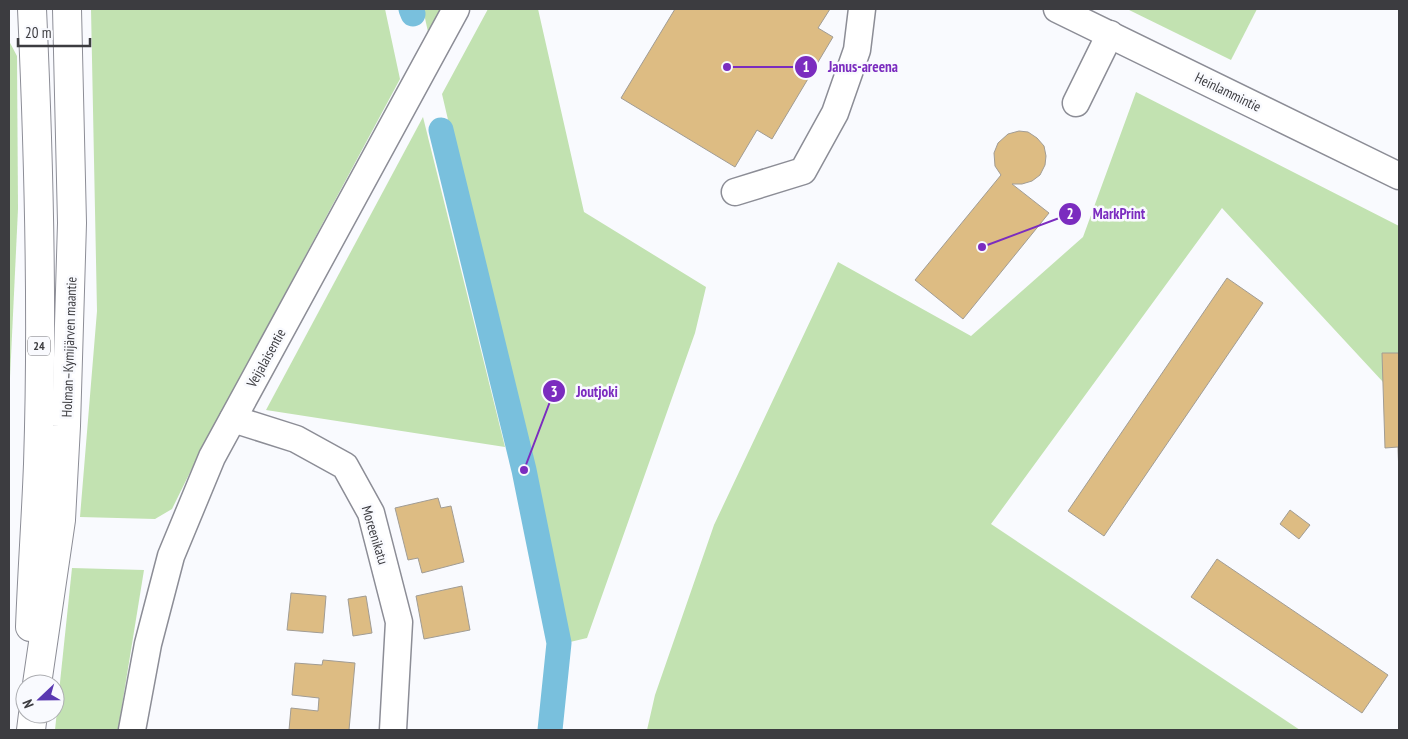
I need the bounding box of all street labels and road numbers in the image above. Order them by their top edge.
street label: Heinlammintie [1192,68,1264,116]
street label: Holman–Kymijärven maantie [58,276,80,418]
street label: Veijalaisentie [242,325,290,391]
road number: 24 [28,336,50,356]
street label: Moreenikatu [358,503,392,567]

